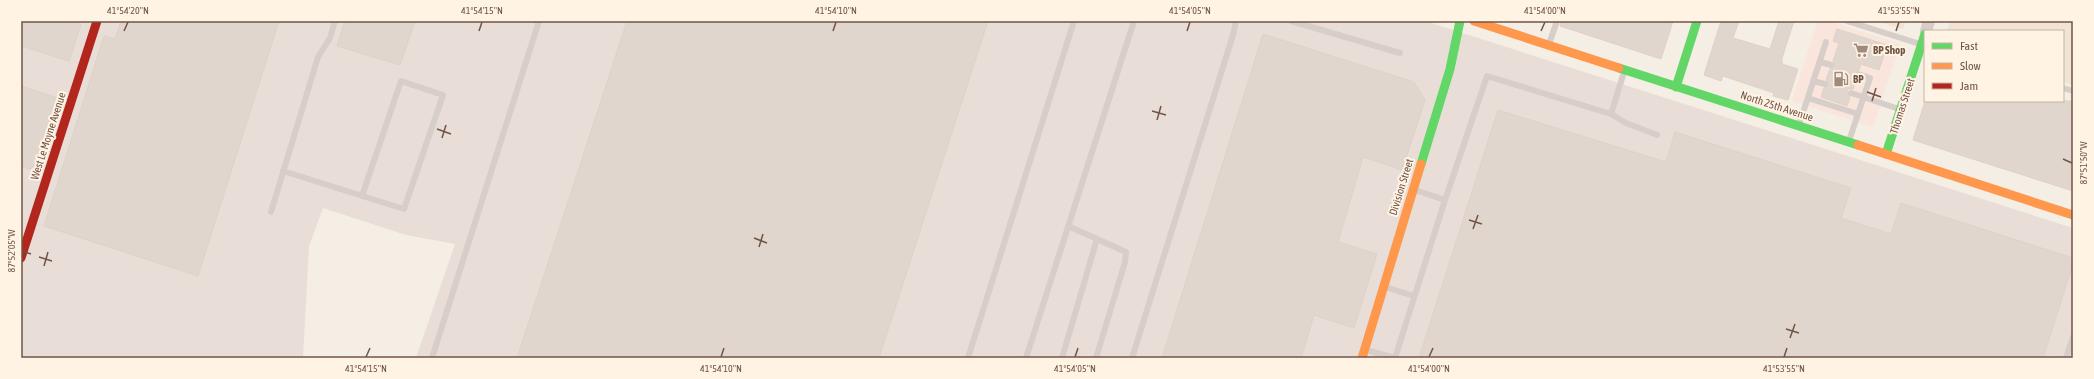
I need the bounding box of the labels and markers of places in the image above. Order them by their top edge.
supermarket icon: BP Shop [1852,41,1870,59]
place label: BP Shop [1873,44,1905,56]
fuel station icon: BP [1832,70,1850,88]
place label: BP [1853,73,1864,85]

